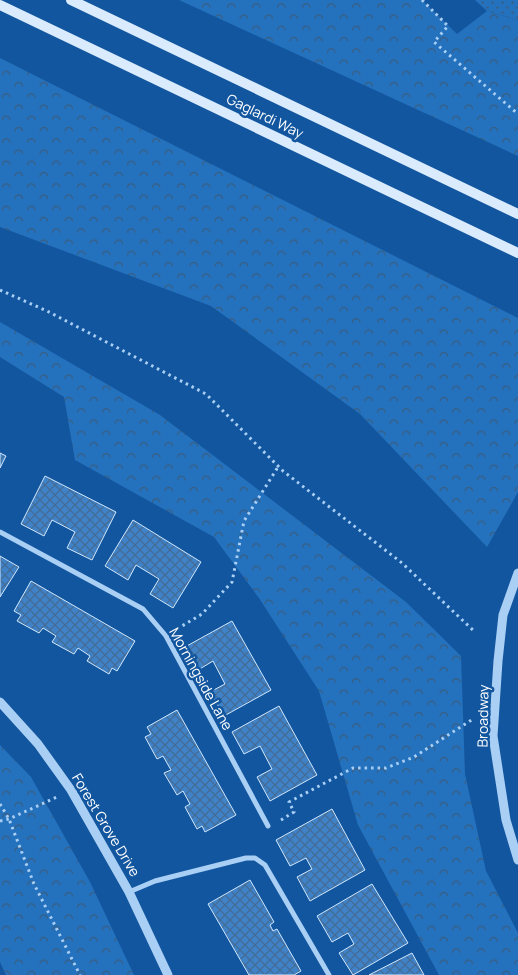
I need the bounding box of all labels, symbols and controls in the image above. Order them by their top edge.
street label: Gaglardi Way [224,89,307,143]
street label: Morningside Lane [165,624,238,733]
street label: Broadway [472,684,493,748]
street label: Forest Grove Drive [68,770,145,880]

